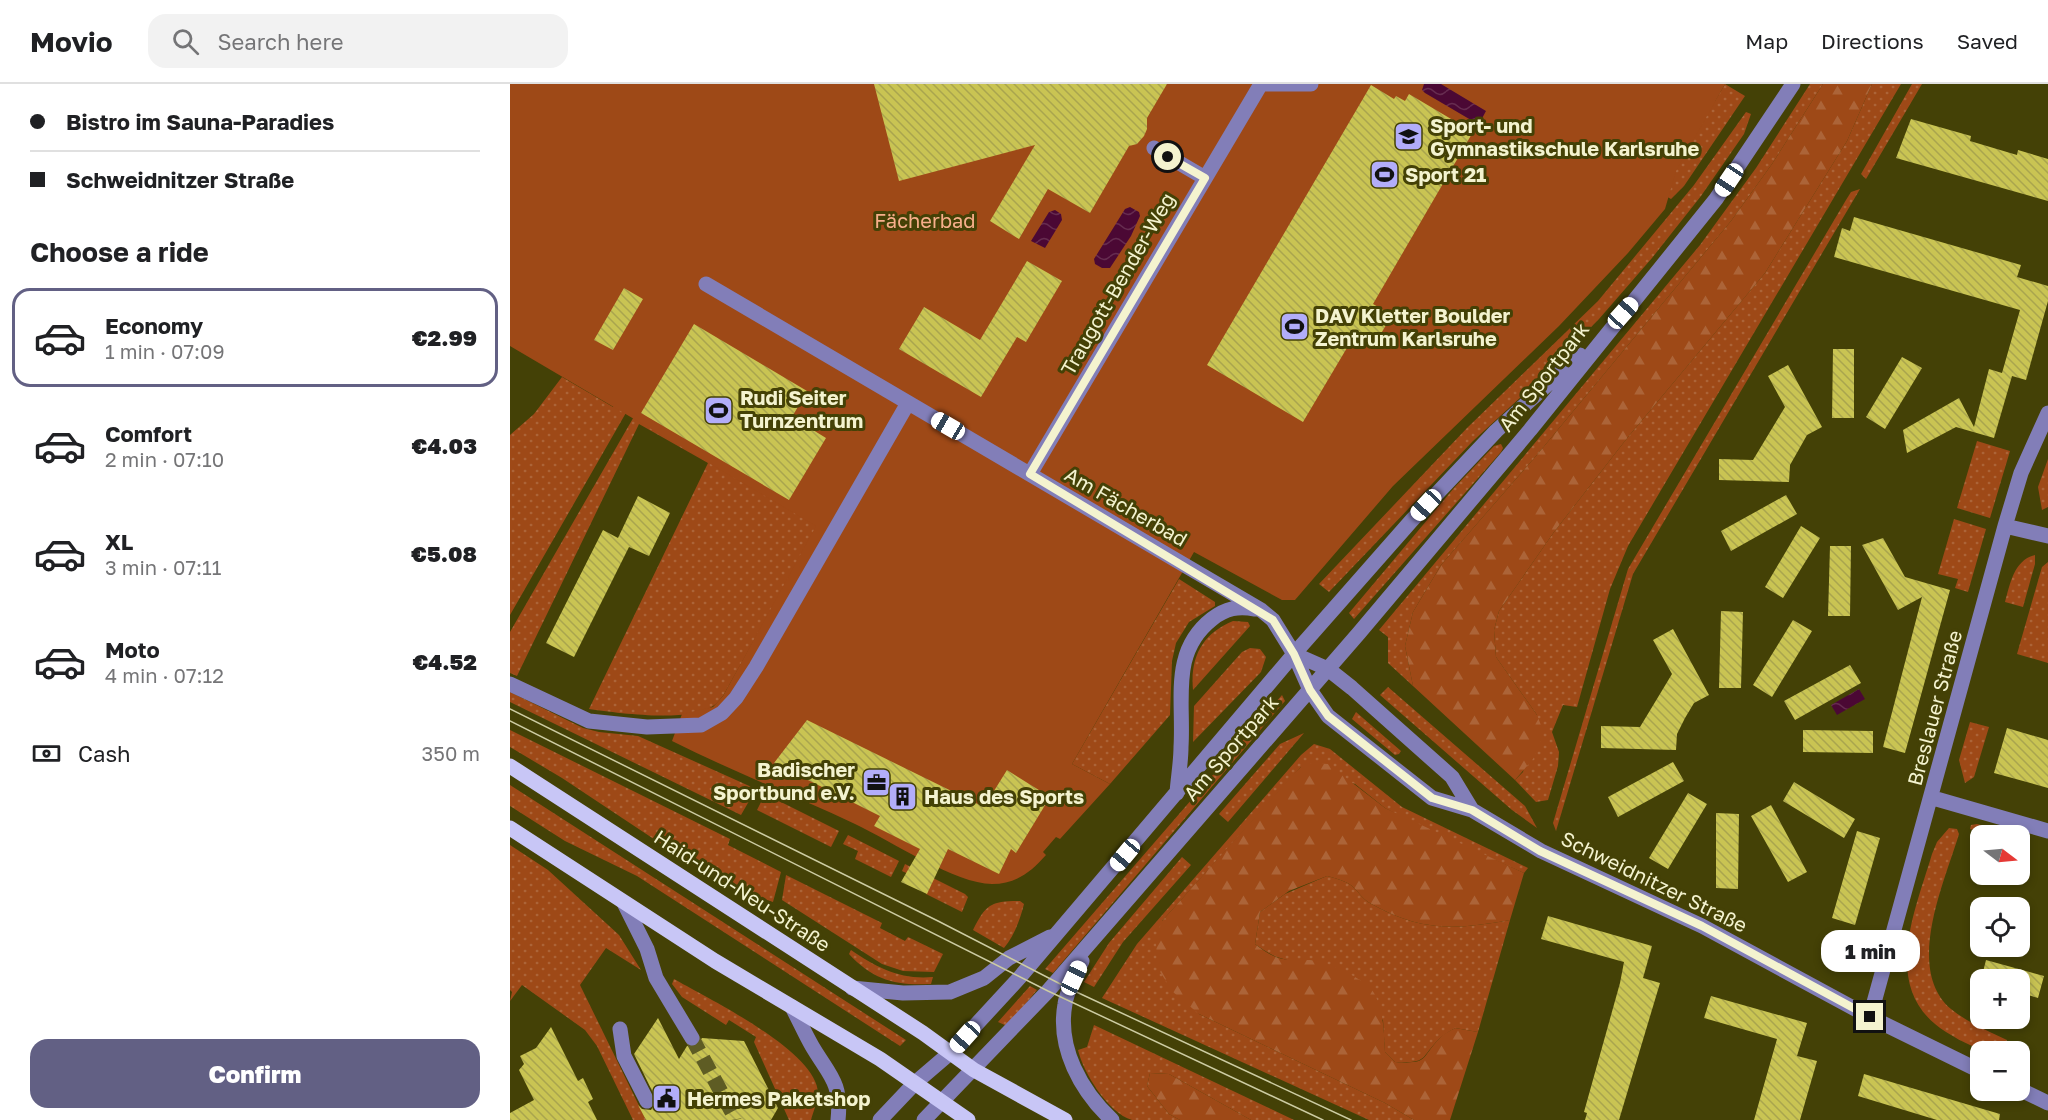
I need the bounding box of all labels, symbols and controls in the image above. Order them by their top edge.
search box [148,14,568,68]
text: Movio [30,25,112,58]
icon: search [169,25,202,58]
text: Search here [217,28,344,55]
text: Map [1745,28,1788,54]
text: Directions [1821,28,1924,54]
text: Saved [1957,28,2018,54]
text: Bistro im Sauna-Paradies [66,108,334,135]
place label: Sport- und Gymnastikschule Karlsruhe [1430,113,1699,160]
school or university icon: Sport- und Gymnastikschule Karlsruhe [1393,121,1425,153]
route start [1154,143,1181,170]
sports icon: Sport 21 [1368,159,1400,191]
car [1711,160,1747,200]
place label: Sport 21 [1405,162,1486,186]
text: Schweidnitzer Straße [66,166,294,193]
street label: Traugott-Bender-Weg [1055,188,1179,379]
park label: Fächerbad [874,208,976,232]
text: Choose a ride [30,236,209,268]
car [1604,294,1642,332]
place label: DAV Kletter Boulder Zentrum Karlsruhe [1315,303,1511,350]
icon: car [33,311,87,365]
sports icon: DAV Kletter Boulder Zentrum Karlsruhe [1278,311,1310,343]
text: Economy [105,312,203,339]
street label: Am Sportpark [1493,317,1593,436]
text: €2.99 [412,324,477,351]
text: 1 min · 07:09 [105,339,225,363]
place label: Rudi Seiter Turnzentrum [740,385,863,432]
sports icon: Rudi Seiter Turnzentrum [703,394,735,426]
car [928,409,968,443]
icon: car [33,419,87,473]
text: Comfort [105,420,192,447]
text: €4.03 [412,432,477,459]
text: 2 min · 07:10 [105,447,224,471]
street label: Am Fächerbad [1061,461,1192,551]
car [1407,486,1445,524]
icon: car [33,527,87,581]
text: XL [105,528,133,555]
text: €5.08 [411,540,477,567]
text: 3 min · 07:11 [105,555,221,579]
street label: Breslauer Straße [1902,627,1966,788]
icon: car [33,635,87,689]
text: Moto [105,636,160,663]
text: €4.52 [412,648,477,675]
text: 4 min · 07:12 [105,663,224,687]
street label: Am Sportpark [1178,690,1283,805]
icon: cash [30,737,63,770]
text: Cash [78,740,131,767]
text: 350 m [422,741,480,765]
place label: Badischer Sportbund e.V. [713,757,855,804]
office icon: Badischer Sportbund e.V. [860,766,892,798]
building icon: Haus des Sports [887,781,919,813]
place label: Haus des Sports [924,784,1084,808]
street label: Haid-und-Neu-Straße [650,824,835,956]
north arrow [1970,825,2030,885]
map controls [1970,825,2030,1101]
street label: Schweidnitzer Straße [1557,826,1751,937]
car [1107,835,1143,875]
button: locate [1970,897,2030,957]
callout: 1 min [1820,930,1920,972]
text: 1 min [1845,939,1896,963]
car [1058,958,1090,998]
button: + [1970,969,2030,1029]
route end [1856,1003,1883,1030]
car [946,1018,984,1056]
button: Confirm [30,1039,480,1108]
button: − [1970,1041,2030,1101]
public building icon: Hermes Paketshop [650,1083,682,1115]
place label: Hermes Paketshop [687,1086,871,1110]

